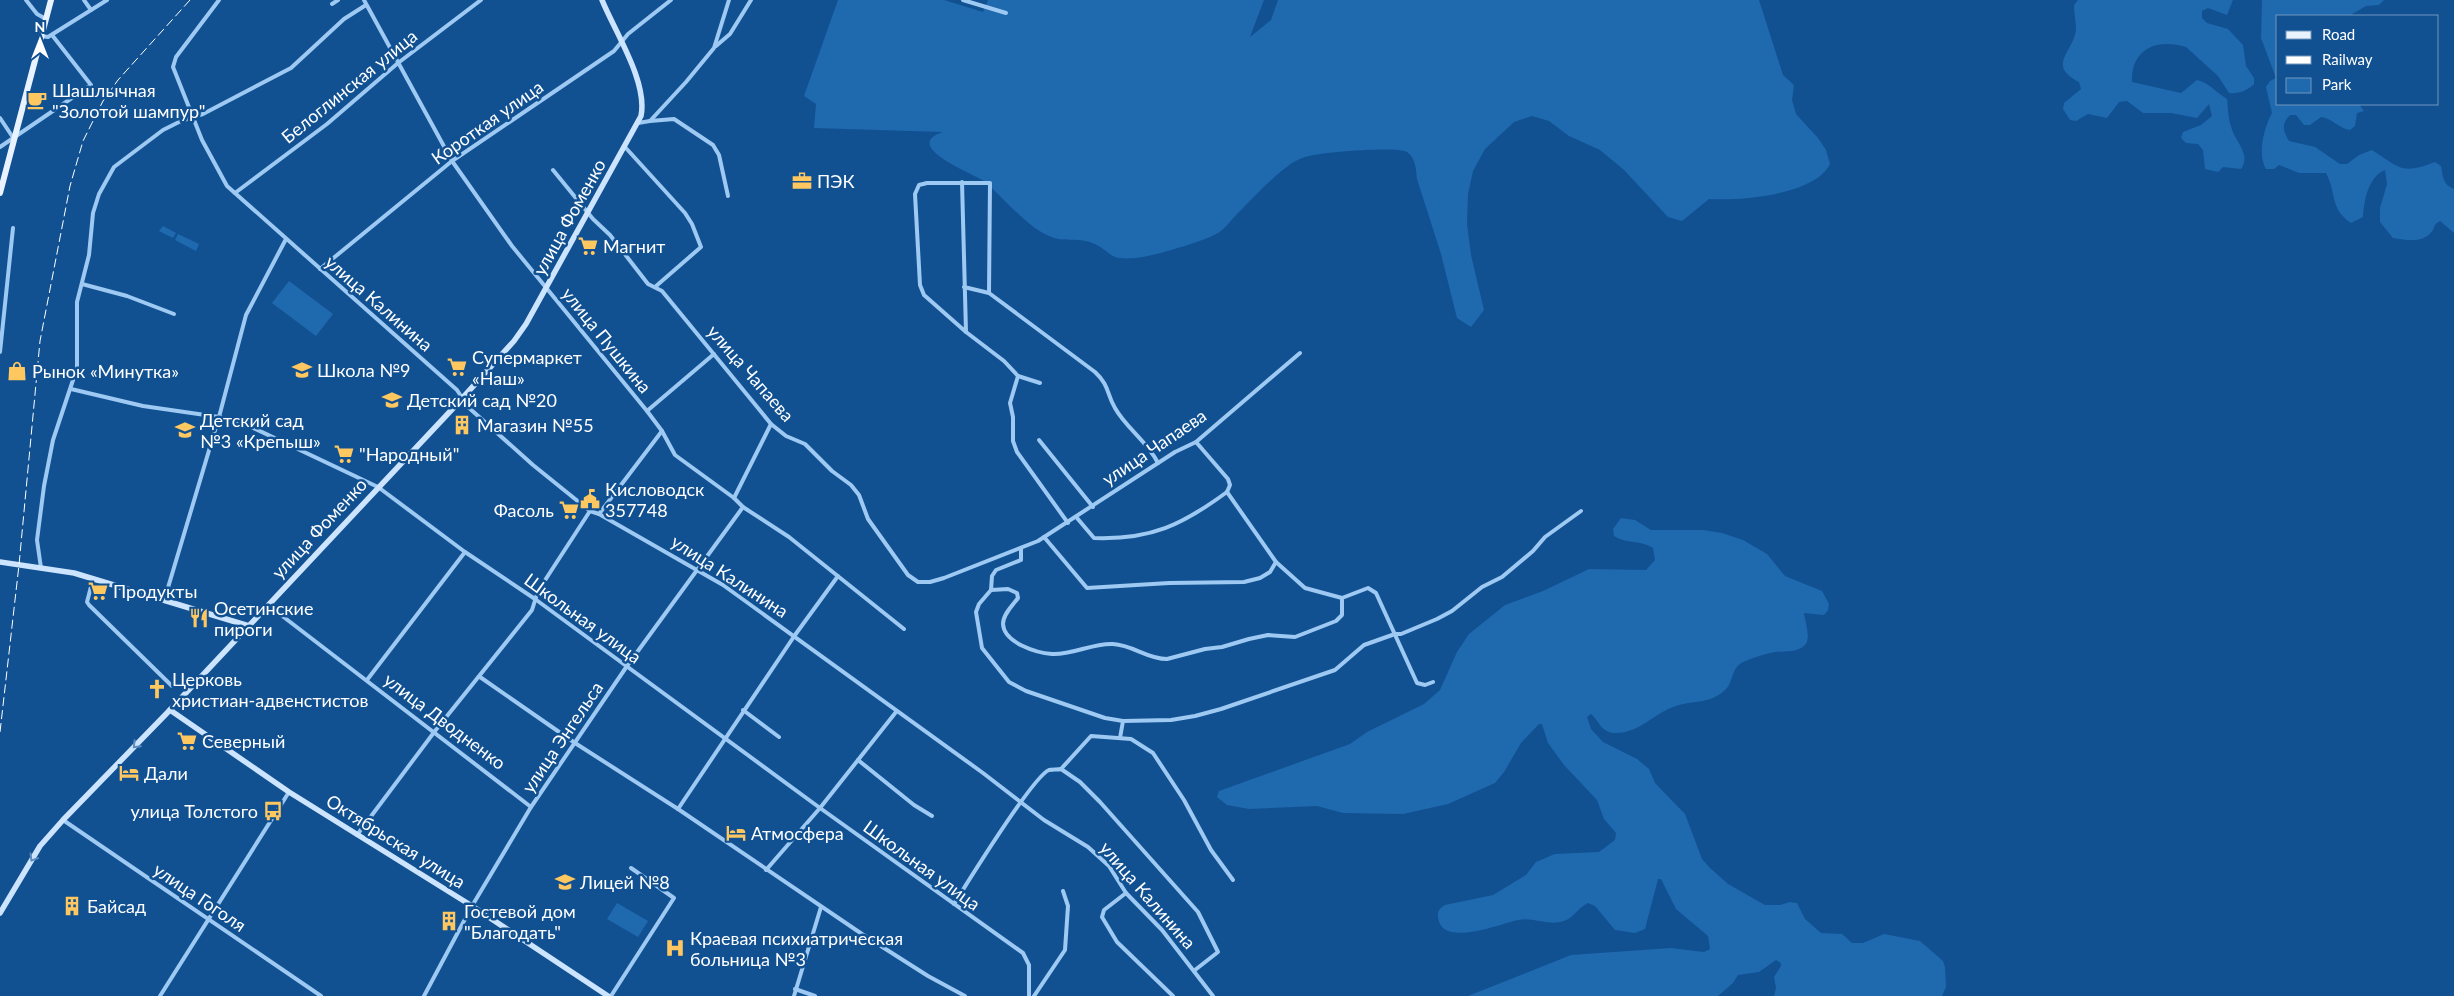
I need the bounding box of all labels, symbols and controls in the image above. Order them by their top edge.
north arrow [15,15,65,65]
legend [2276,15,2439,105]
text: N [35,18,45,35]
street label: Белоглинская улица [277,25,421,147]
text: Road [2322,25,2355,43]
text: Railway [2322,50,2373,68]
street label: Короткая улица [427,75,547,169]
text: Park [2322,75,2352,93]
place label: Шашлычная "Золотой шампур" [52,79,205,122]
cafe icon: Шашлычная "Золотой шампур" [26,89,48,111]
street label: улица Фоменко [528,155,610,279]
office icon: ПЭК [791,170,813,192]
place label: ПЭК [817,170,854,192]
supermarket icon: Магнит [577,235,599,257]
place label: Магнит [603,235,665,257]
street label: улица Калинина [321,250,437,356]
street label: улица Пушкина [558,283,656,397]
street label: улица Чапаева [703,320,799,426]
place label: Супермаркет «Наш» [472,346,582,389]
supermarket icon: Супермаркет «Наш» [446,356,468,378]
school or university icon: Школа №9 [291,359,313,381]
place label: Школа №9 [317,359,411,381]
shop icon: Рынок «Минутка» [6,360,28,382]
place label: Рынок «Минутка» [32,360,179,382]
school or university icon: Детский сад №20 [381,389,403,411]
place label: Детский сад №20 [407,389,557,411]
street label: улица Чапаева [1098,404,1210,490]
place label: Детский сад №3 «Крепыш» [200,409,321,452]
building icon: Магазин №55 [451,414,473,436]
place label: Магазин №55 [477,414,594,436]
school or university icon: Детский сад №3 «Крепыш» [174,419,196,441]
supermarket icon: "Народный" [333,443,355,465]
place label: "Народный" [359,443,459,465]
street label: улица Фоменко [267,473,371,583]
place label: Кисловодск 357748 [605,478,705,521]
public building icon: Кисловодск 357748 [579,488,601,510]
place label: Фасоль [494,499,554,521]
supermarket icon: Фасоль [558,499,580,521]
street label: улица Калинина [667,530,793,622]
street label: Школьная улица [520,568,646,668]
supermarket icon: Продукты [87,580,109,602]
place label: Продукты [113,580,197,602]
place label: Осетинские пироги [214,597,313,640]
restaurant icon: Осетинские пироги [188,607,210,629]
place label: Церковь христиан-адвенстистов [172,668,368,711]
street label: улица Дводненко [380,668,510,774]
street label: улица Энгельса [517,677,607,797]
church icon: Церковь христиан-адвенстистов [146,678,168,700]
supermarket icon: Северный [176,730,198,752]
place label: Северный [202,730,285,752]
one-way arrow [133,739,142,748]
hotel icon: Дали [118,762,140,784]
place label: Дали [144,762,188,784]
street label: Октябрьская улица [322,789,470,893]
place label: улица Толстого [131,800,258,822]
bus stop icon: улица Толстого [262,800,284,822]
street label: Школьная улица [859,815,985,915]
hotel icon: Атмосфера [725,822,747,844]
place label: Атмосфера [751,822,844,844]
street label: улица Калинина [1095,837,1201,953]
one-way arrow [29,853,39,862]
street label: улица Гоголя [150,858,250,936]
school or university icon: Лицей №8 [554,871,576,893]
place label: Лицей №8 [579,871,670,893]
building icon: Байсад [61,895,83,917]
place label: Байсад [87,895,146,917]
place label: Гостевой дом "Благодать" [464,900,576,943]
building icon: Гостевой дом "Благодать" [438,910,460,932]
place label: Краевая психиатрическая больница №3 [690,927,903,970]
hospital icon: Краевая психиатрическая больница №3 [664,937,686,959]

